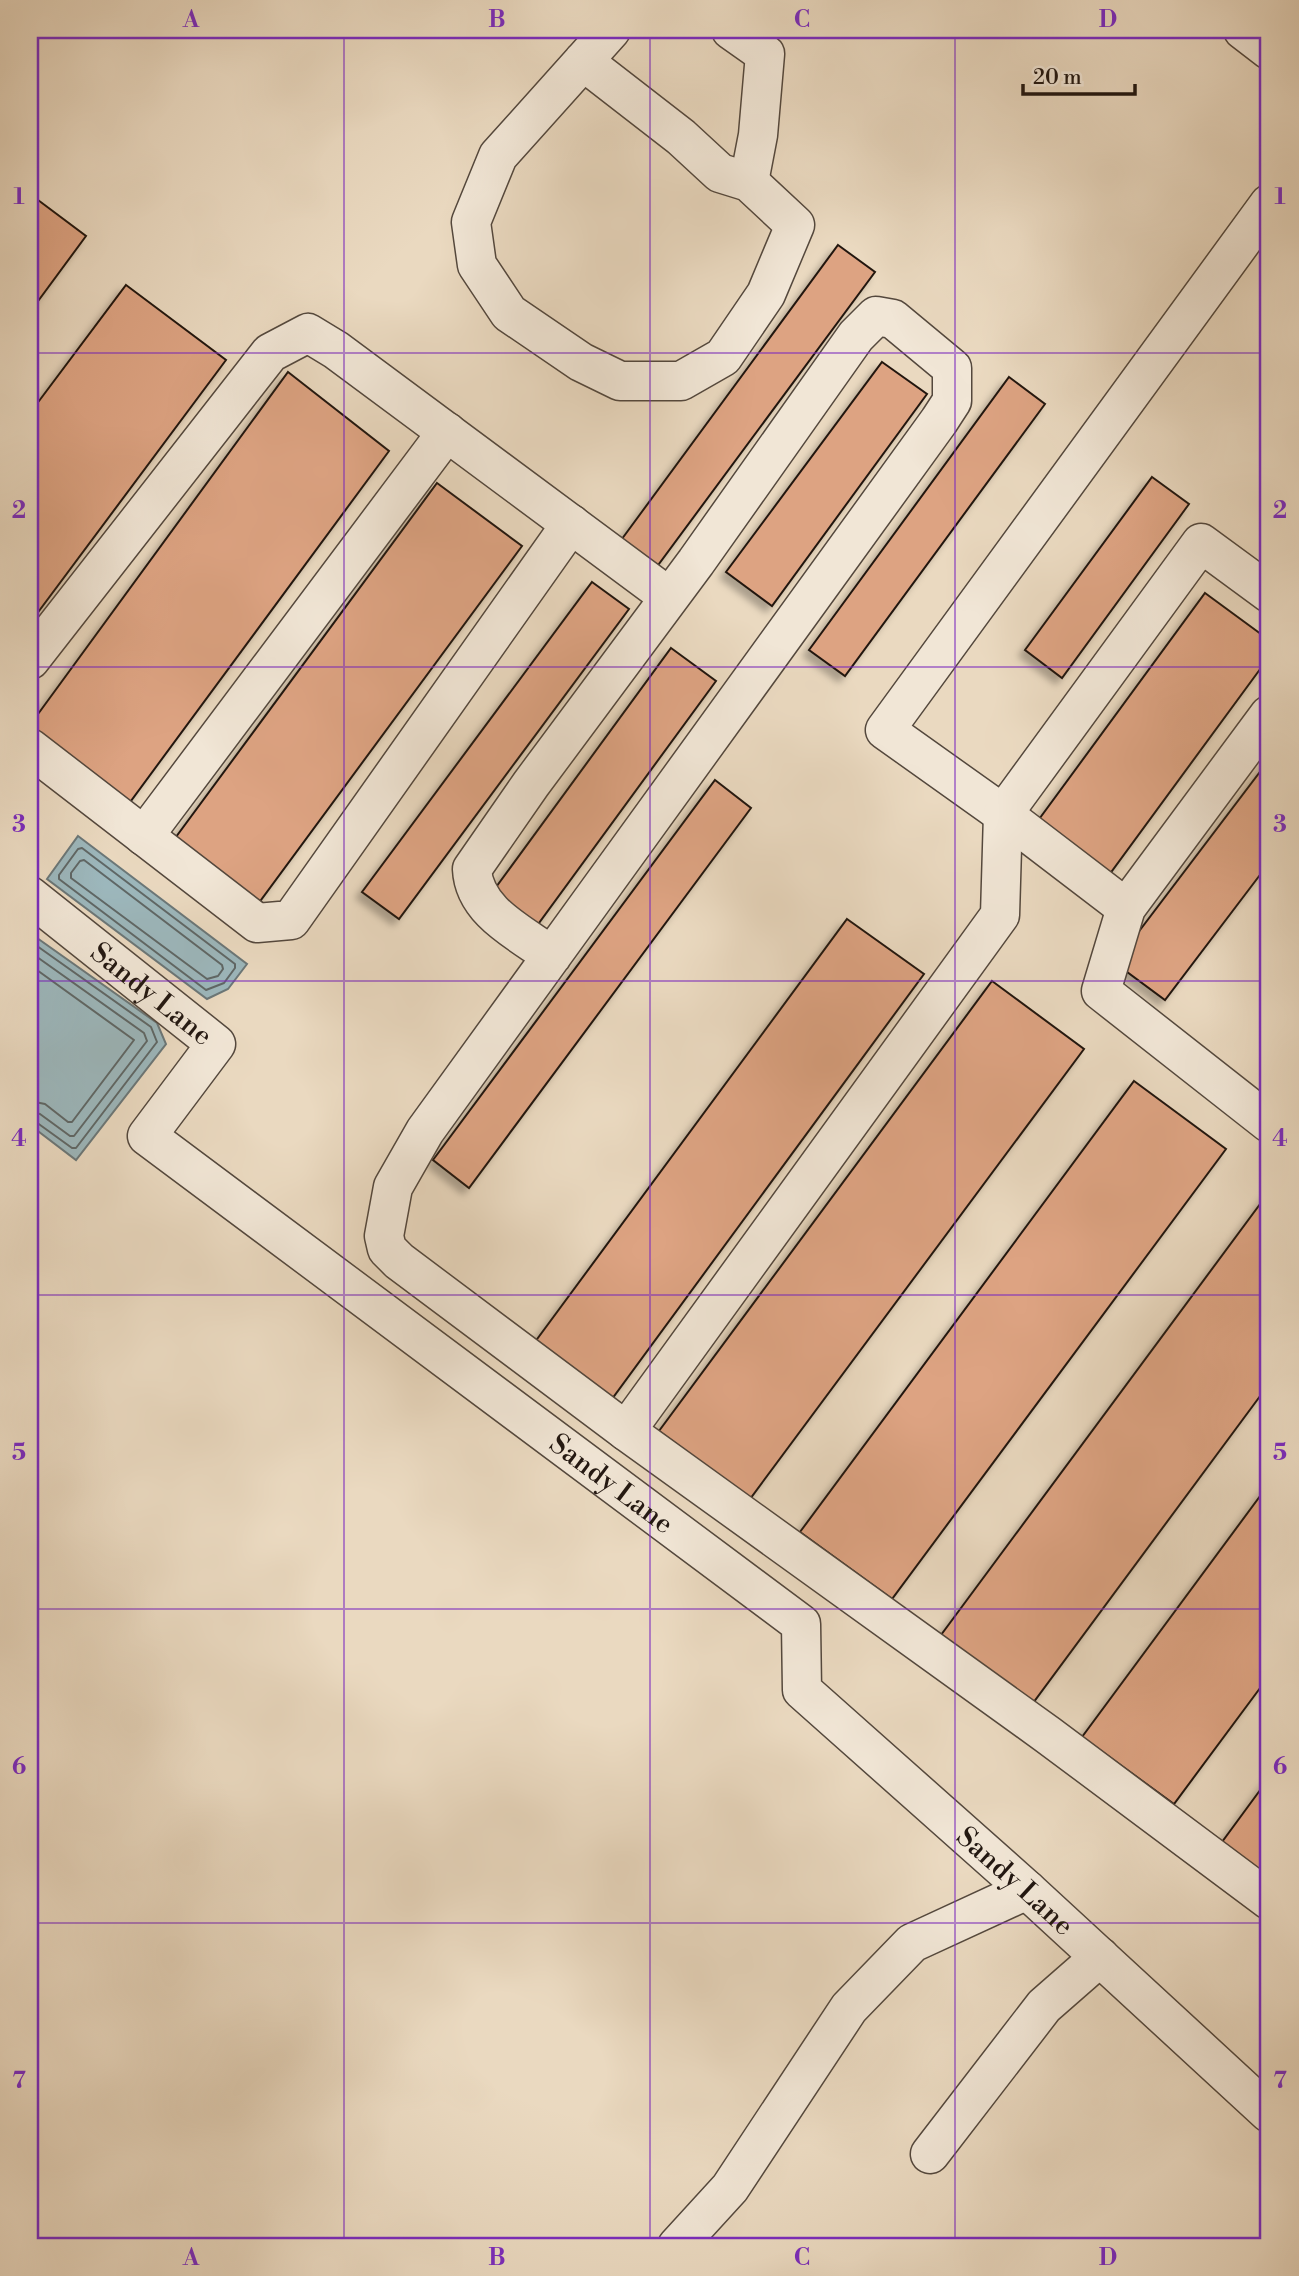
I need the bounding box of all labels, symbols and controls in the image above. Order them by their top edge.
text: A [182,6,200,34]
text: B [488,6,506,34]
text: C [794,6,810,34]
text: D [1099,6,1117,34]
scale bar [1023,52,1134,96]
text: 20 m [1033,65,1082,91]
text: 1 [13,183,25,211]
text: 1 [1274,183,1286,211]
text: 2 [12,497,26,525]
text: 2 [1273,497,1287,525]
text: 3 [12,811,26,839]
text: 3 [1273,811,1287,839]
street label: Sandy Lane [83,935,219,1054]
text: 4 [11,1125,27,1153]
text: 4 [1272,1125,1288,1153]
street label: Sandy Lane [542,1427,680,1542]
text: 5 [12,1439,26,1467]
text: 5 [1273,1439,1287,1467]
text: 6 [12,1753,26,1781]
text: 6 [1273,1753,1287,1781]
street label: Sandy Lane [949,1820,1081,1944]
text: 7 [12,2067,26,2095]
text: 7 [1273,2067,1287,2095]
text: A [182,2244,200,2272]
text: B [488,2244,506,2272]
text: C [794,2244,810,2272]
text: D [1099,2244,1117,2272]

